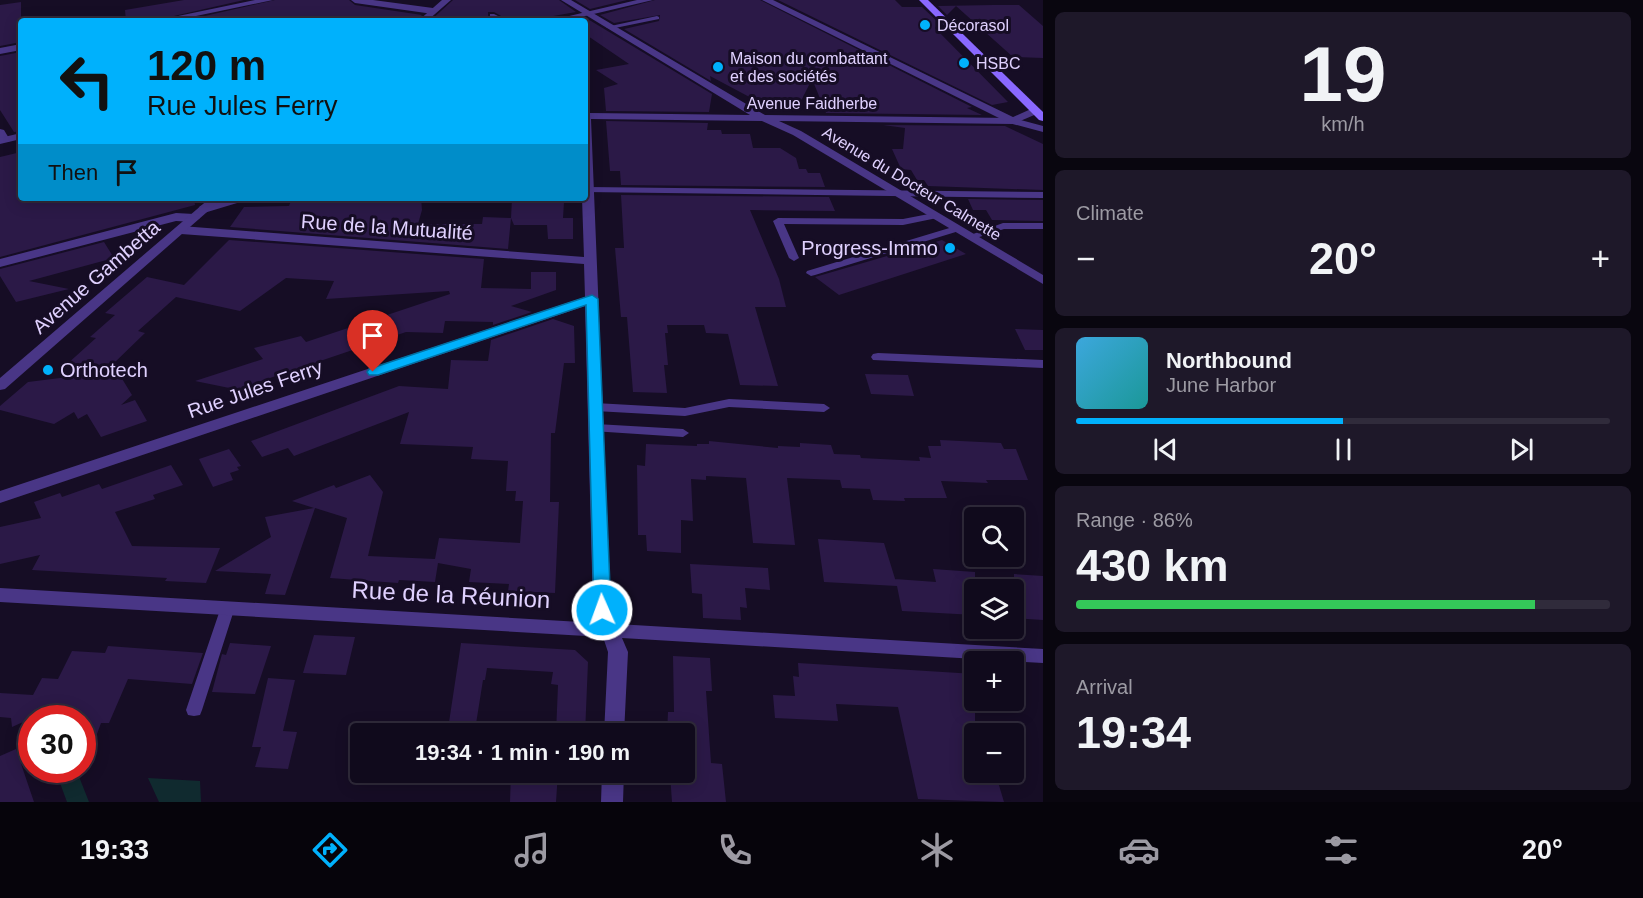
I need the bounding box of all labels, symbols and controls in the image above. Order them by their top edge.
place label: Décorasol [937,17,1009,34]
marker: Décorasol [918,18,932,32]
text: 19 [1300,30,1386,118]
icon: left [48,42,126,120]
text: 120 m [147,42,266,89]
place label: Maison du combattant et des sociétés [730,50,888,85]
place label: HSBC [976,55,1020,72]
marker: HSBC [957,56,971,70]
marker: Maison du combattant et des sociétés [711,60,725,74]
text: Rue Jules Ferry [147,91,338,121]
street label: Avenue Faidherbe [747,95,877,112]
text: km/h [1321,113,1365,135]
street label: Avenue du Docteur Calmette [819,123,1004,244]
icon: arrive [110,156,143,189]
text: Then [48,160,98,185]
text: Climate [1076,202,1144,224]
street label: Rue de la Mutualité [300,210,474,244]
street label: Avenue Gambetta [28,215,165,338]
text: 20° [1309,233,1377,284]
place label: Progress-Immo [801,237,938,259]
text: − [1076,240,1095,277]
text: + [1591,240,1610,277]
marker: Progress-Immo [943,241,957,255]
pin [347,310,398,372]
icon: arrive [356,319,389,352]
text: Northbound [1166,348,1292,373]
street label: Rue Jules Ferry [185,356,325,422]
place label: Orthotech [60,359,148,381]
marker: Orthotech [41,363,55,377]
text: June Harbor [1166,374,1276,396]
icon: previous [1149,433,1182,466]
icon: pause [1327,433,1360,466]
icon: next [1505,433,1538,466]
map controls [964,507,1024,783]
button: search [964,507,1024,567]
text: Range · 86% [1076,509,1193,531]
text: 430 km [1076,540,1229,591]
street label: Rue de la Réunion [351,576,551,613]
position arrow [570,578,634,642]
button: layers [964,579,1024,639]
button: + [964,651,1024,711]
text: Arrival [1076,676,1133,698]
speed limit sign: 30 [18,705,96,783]
text: 19:34 [1076,707,1191,758]
button: − [964,723,1024,783]
text: 19:34 · 1 min · 190 m [415,740,630,765]
icon: directions [309,829,351,871]
icon: music [511,829,553,871]
icon: phone [714,829,756,871]
icon: climate [916,829,958,871]
icon: car [1118,829,1160,871]
icon: filters [1320,829,1362,871]
text: 19:33 [80,835,149,865]
text: 20° [1522,835,1563,865]

